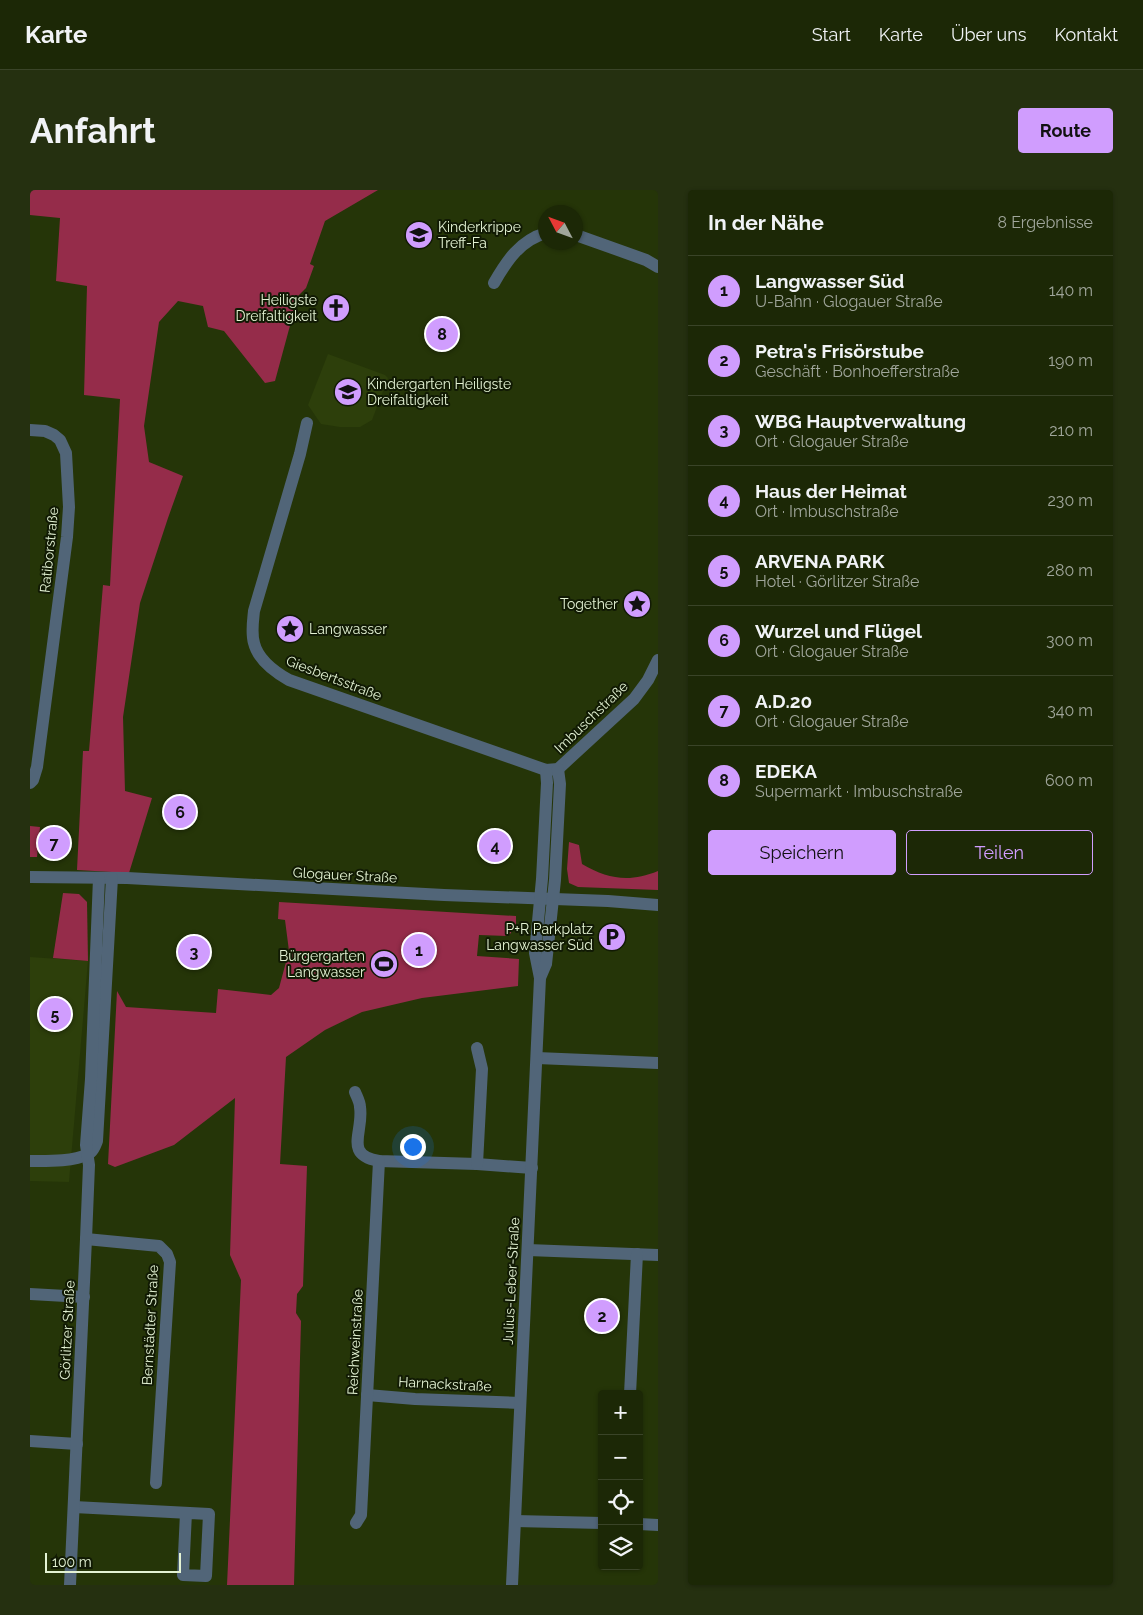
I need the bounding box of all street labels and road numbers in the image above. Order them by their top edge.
street label: Ratiborstraße [37,506,61,594]
street label: Giesbertsstraße [284,652,384,704]
street label: Imbuschstraße [551,678,631,756]
street label: Glogauer Straße [292,864,398,886]
street label: Julius-Leber-Straße [500,1217,522,1345]
street label: Bernstädter Straße [139,1264,161,1386]
street label: Görlitzer Straße [56,1280,78,1380]
street label: Reichweinstraße [344,1288,366,1396]
street label: Harnackstraße [398,1374,492,1394]

